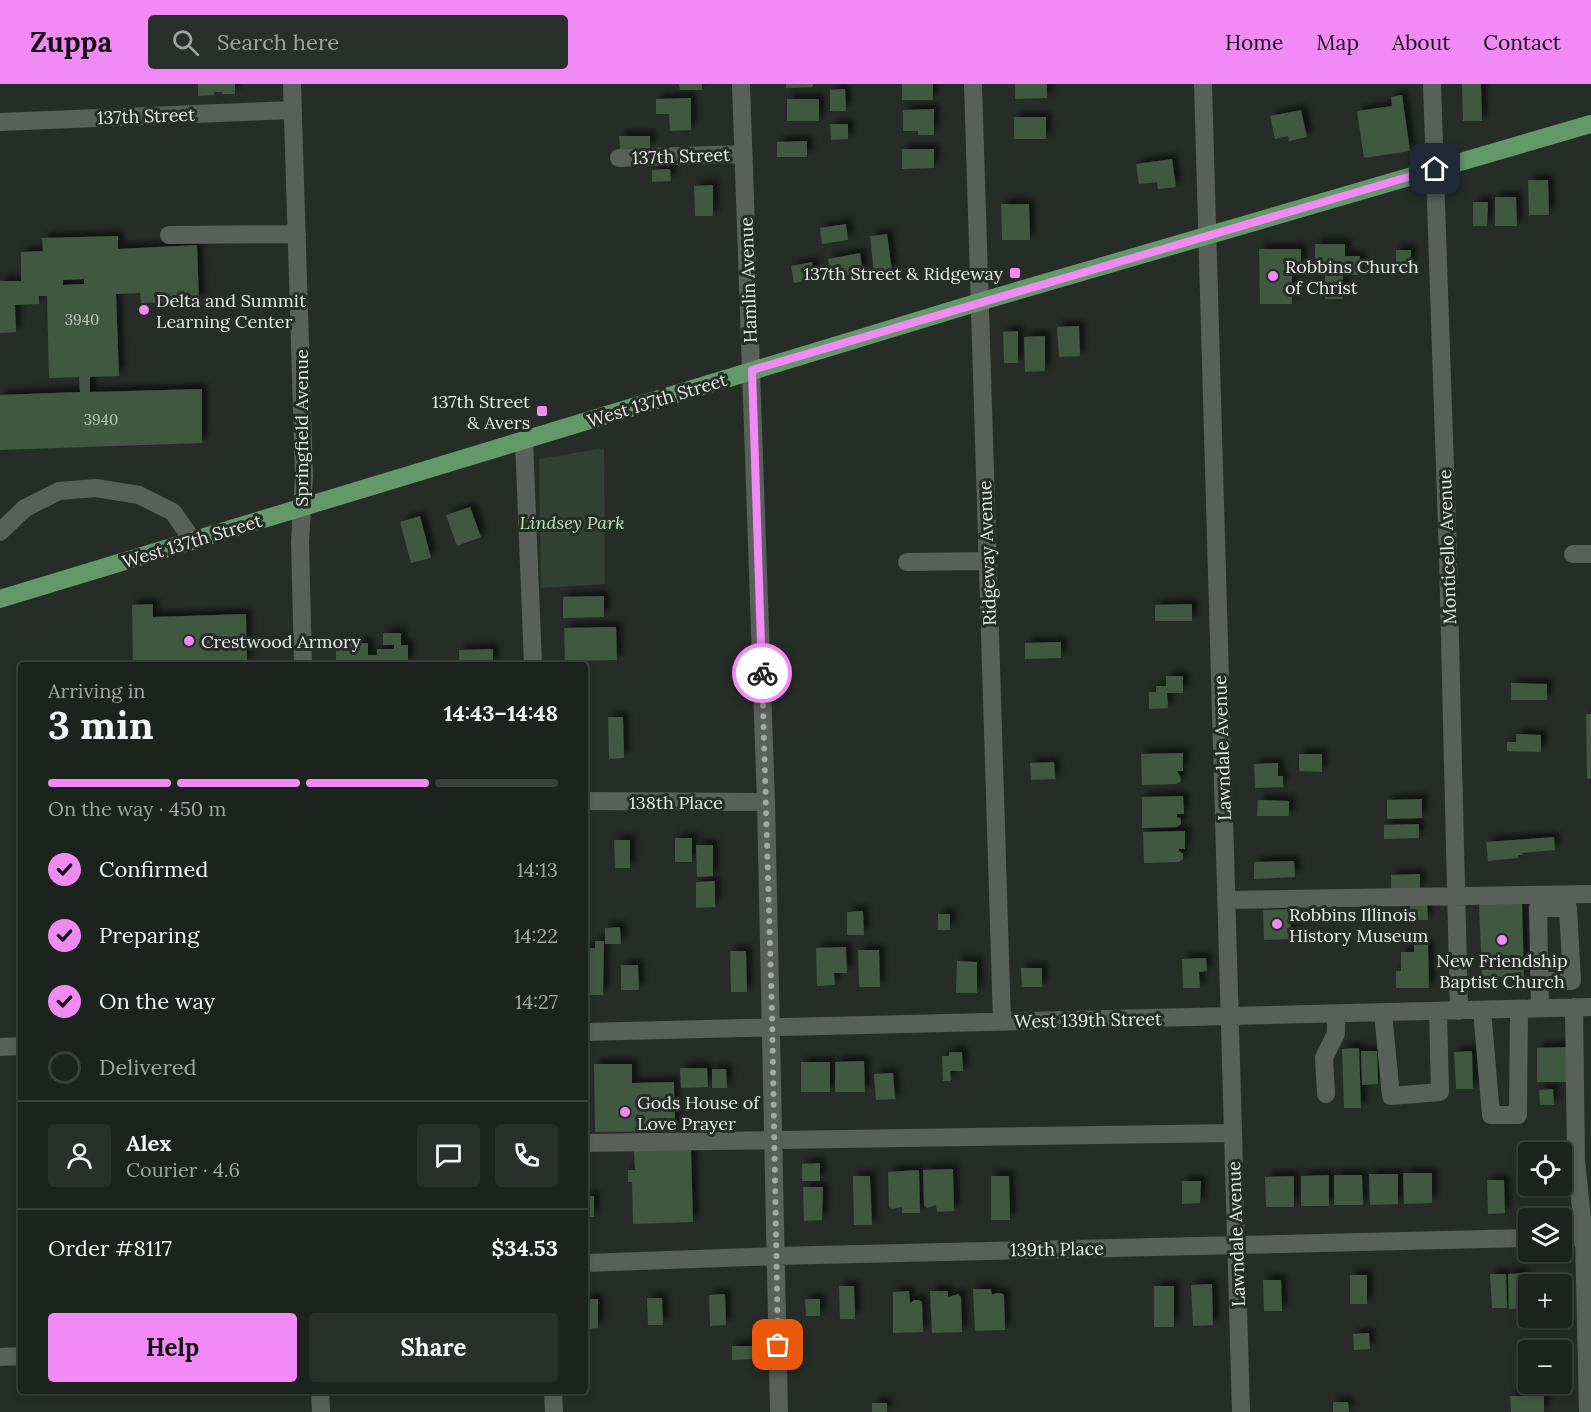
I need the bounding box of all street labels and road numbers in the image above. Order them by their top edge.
street label: 137th Street [97,103,195,129]
street label: 137th Street [632,143,730,169]
street label: Hamlin Avenue [734,216,762,343]
street label: Springfield Avenue [290,349,313,507]
street label: West 137th Street [584,368,730,432]
street label: Monticello Avenue [1433,469,1461,625]
street label: Ridgeway Avenue [973,480,1001,626]
street label: West 137th Street [119,509,265,573]
street label: Lawndale Avenue [1208,675,1236,821]
street label: 138th Place [629,791,723,814]
street label: West 139th Street [1014,1007,1162,1033]
street label: Lawndale Avenue [1222,1161,1250,1307]
street label: 139th Place [1010,1237,1104,1261]

